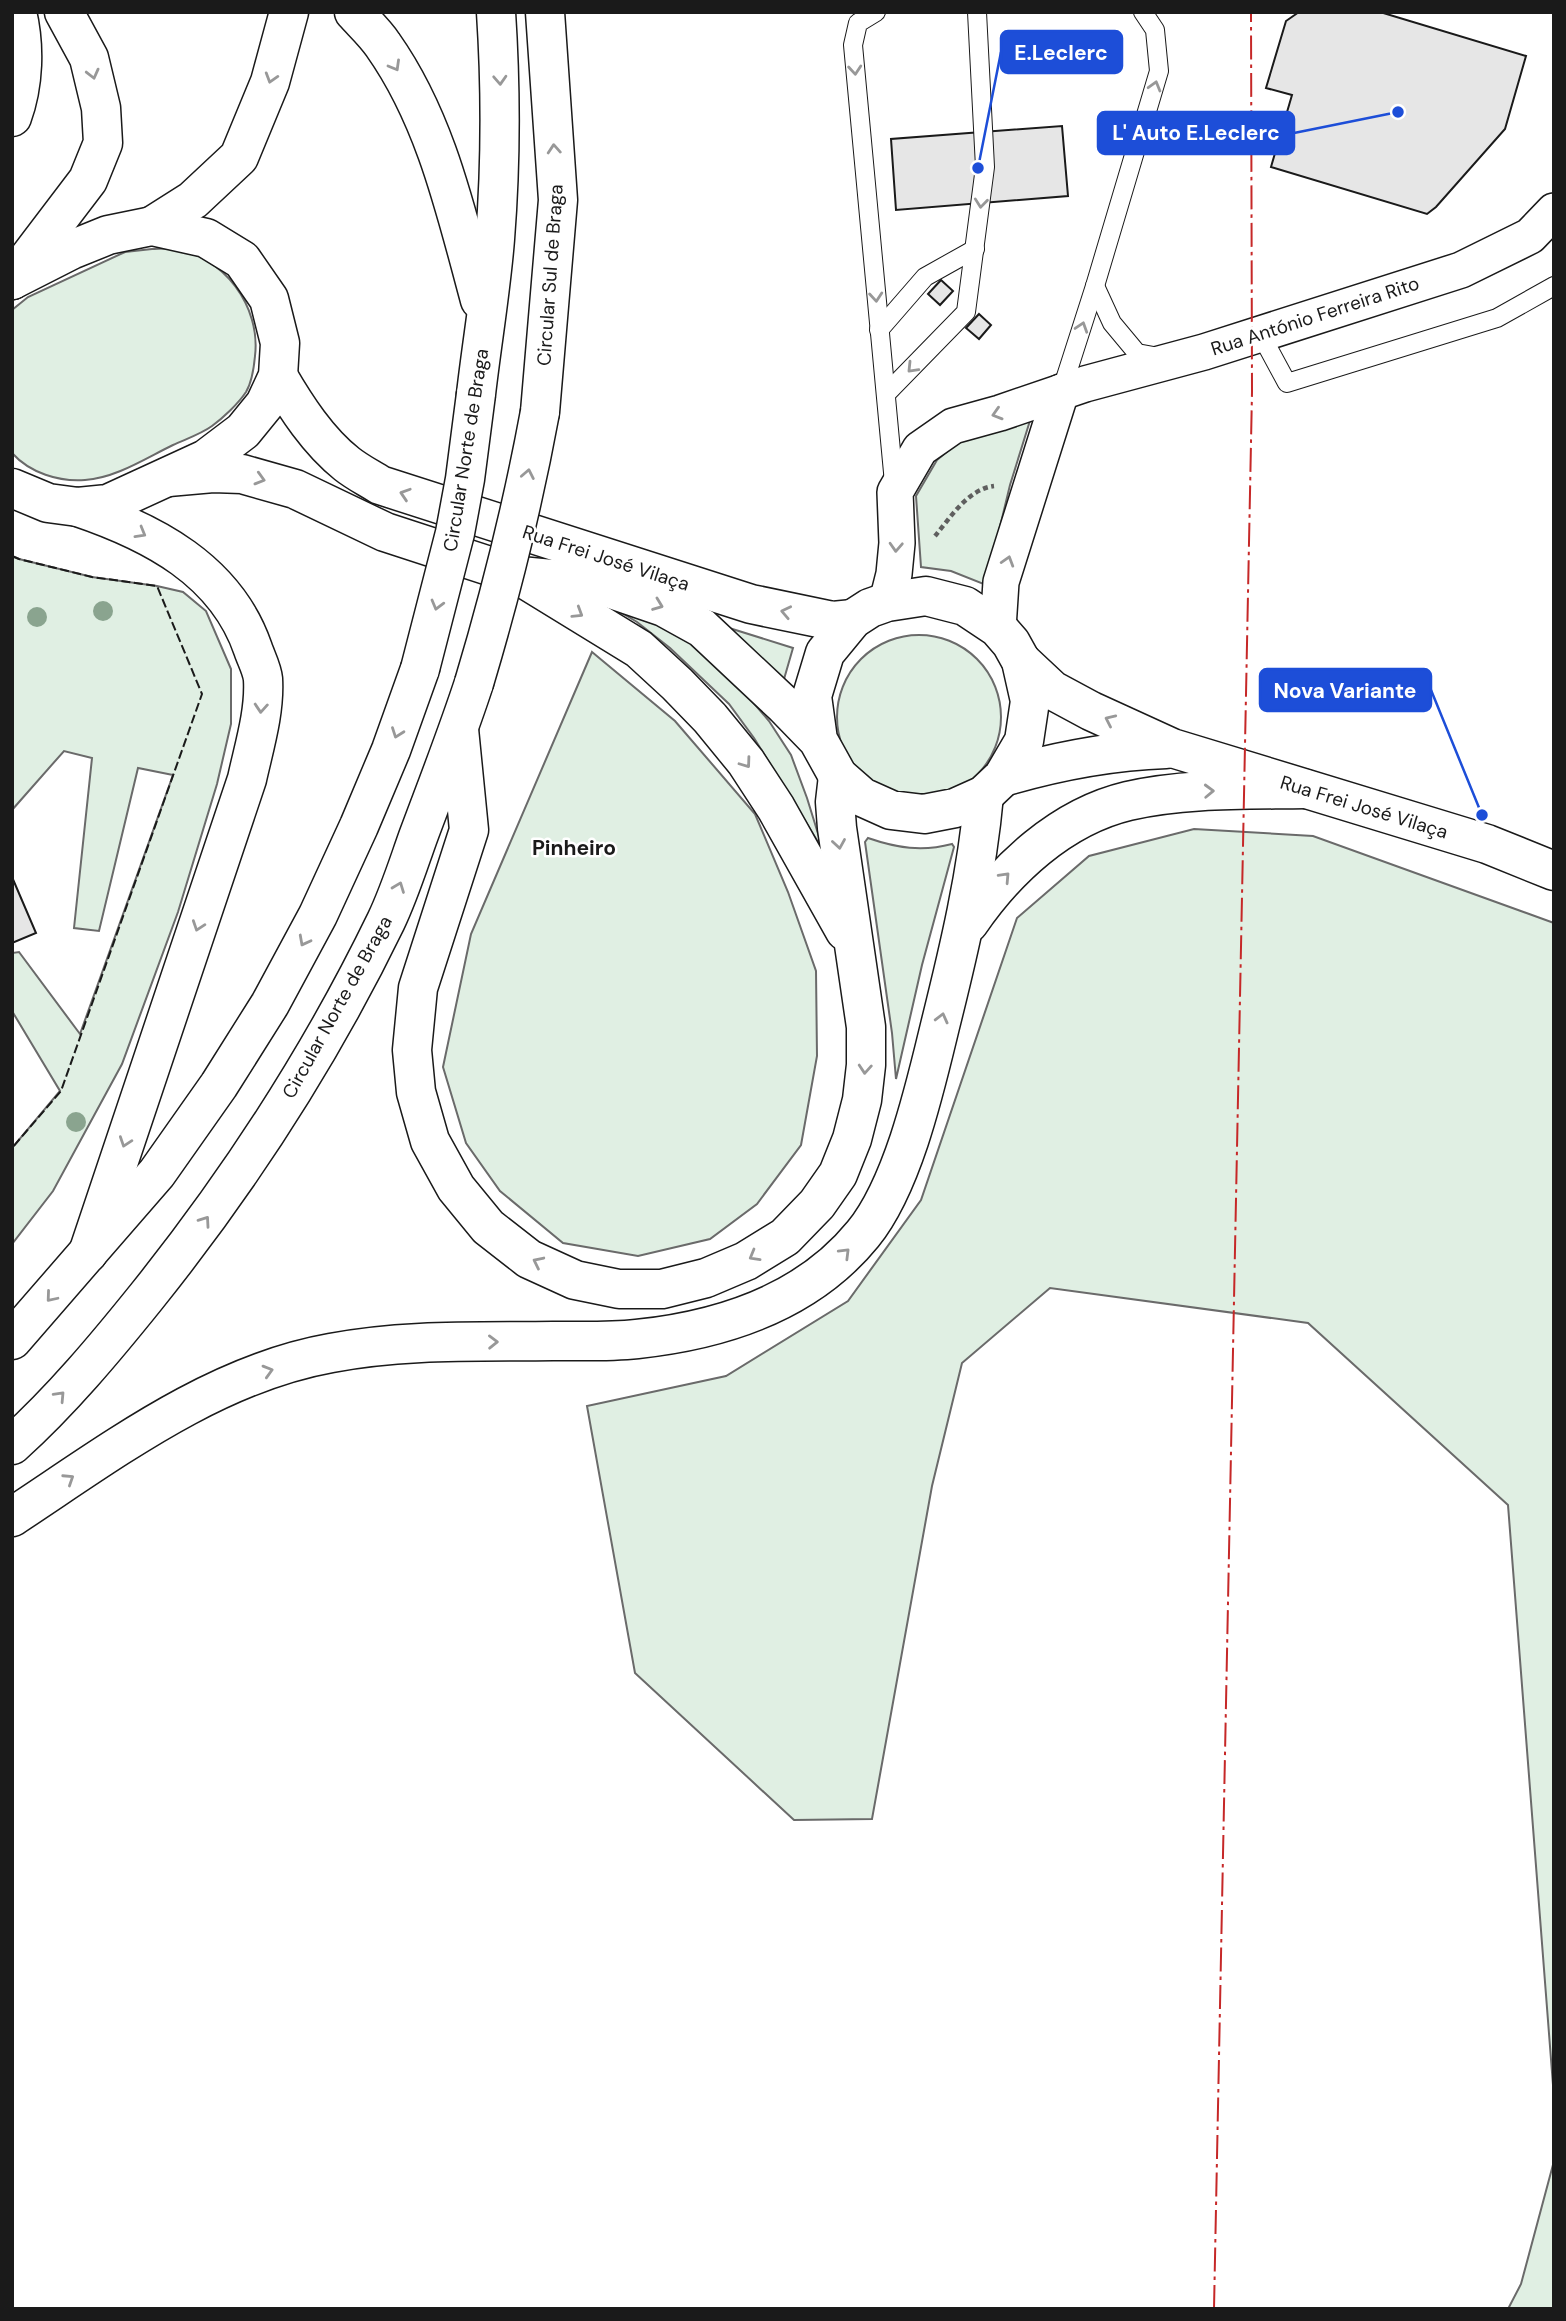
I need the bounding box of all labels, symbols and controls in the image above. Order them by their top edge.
callout: E.Leclerc [1001,31,1122,73]
text: E.Leclerc [1014,39,1108,67]
one-way arrow [387,59,400,72]
one-way arrow [847,65,862,76]
one-way arrow [85,68,99,80]
one-way arrow [265,71,279,84]
one-way arrow [493,75,508,86]
one-way arrow [1146,80,1161,92]
callout: L' Auto E.Leclerc [1098,112,1294,154]
text: L' Auto E.Leclerc [1112,119,1280,147]
one-way arrow [547,143,562,154]
street label: Circular Sul de Braga [531,183,569,367]
one-way arrow [973,197,988,208]
street label: Rua António Ferreira Rito [1208,270,1422,362]
one-way arrow [868,291,883,302]
one-way arrow [1074,321,1088,334]
street label: Circular Norte de Braga [438,347,494,553]
one-way arrow [907,360,920,373]
one-way arrow [991,405,1003,420]
one-way arrow [520,468,535,480]
one-way arrow [253,471,265,485]
one-way arrow [400,487,412,502]
street label: Rua Frei José Vilaça [519,519,693,597]
one-way arrow [134,525,146,538]
one-way arrow [889,542,904,553]
one-way arrow [999,555,1014,567]
one-way arrow [651,597,663,611]
one-way arrow [431,599,446,611]
one-way arrow [570,604,583,617]
one-way arrow [780,606,792,620]
callout: Nova Variante [1260,669,1431,711]
text: Nova Variante [1274,677,1416,705]
one-way arrow [254,703,269,714]
one-way arrow [1105,714,1117,728]
one-way arrow [391,726,405,739]
one-way arrow [738,755,750,768]
street label: Rua Frei José Vilaça [1277,770,1451,844]
one-way arrow [1203,784,1214,799]
district label: Pinheiro [532,834,616,862]
one-way arrow [832,838,847,850]
one-way arrow [997,872,1010,885]
one-way arrow [391,881,405,893]
street label: Circular Norte de Braga [276,911,398,1103]
one-way arrow [192,920,206,932]
one-way arrow [299,933,312,946]
one-way arrow [934,1012,948,1024]
one-way arrow [858,1064,873,1075]
one-way arrow [119,1135,133,1148]
one-way arrow [197,1216,209,1229]
one-way arrow [748,1247,761,1260]
one-way arrow [836,1248,849,1261]
one-way arrow [532,1257,545,1271]
one-way arrow [47,1288,59,1301]
one-way arrow [488,1334,498,1350]
one-way arrow [262,1364,274,1379]
one-way arrow [51,1391,64,1404]
one-way arrow [62,1475,75,1488]

